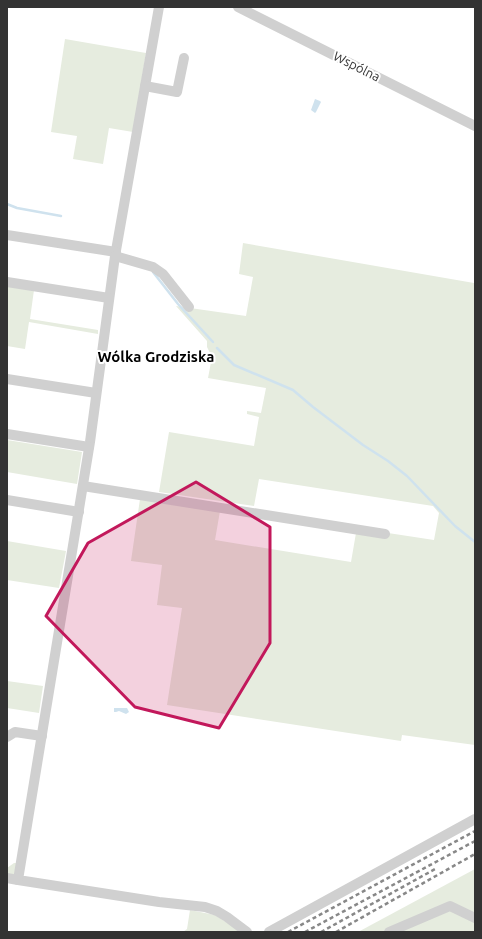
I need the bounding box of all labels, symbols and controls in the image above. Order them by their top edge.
street label: Wspólna [331,48,383,84]
district label: Wólka Grodziska [98,348,214,365]

